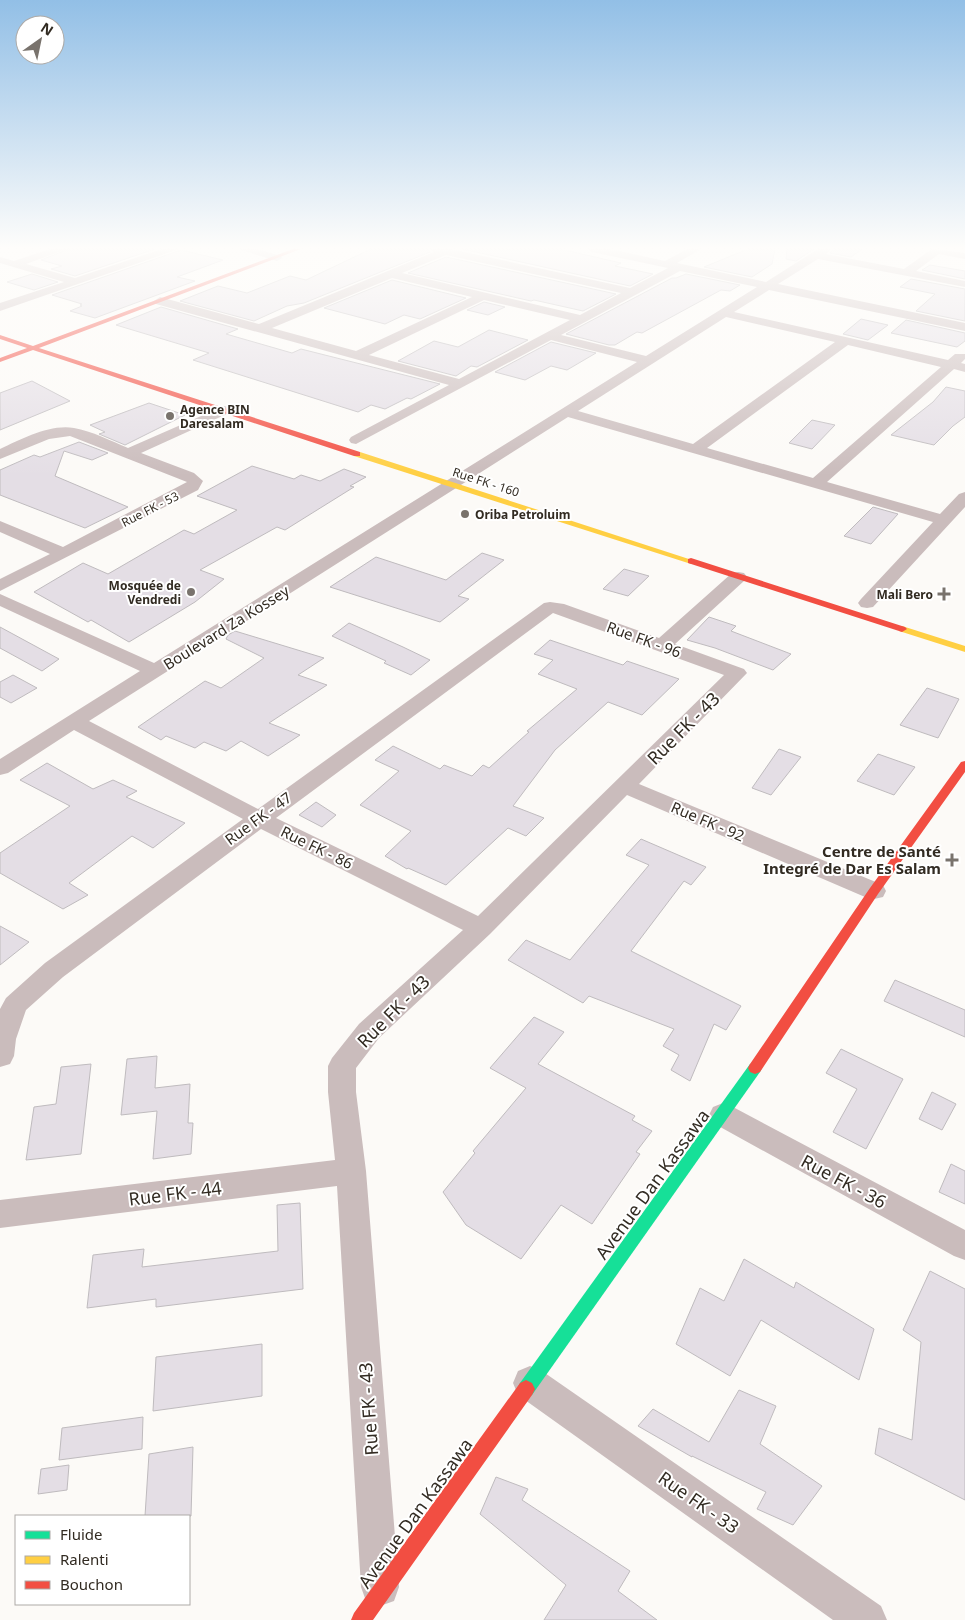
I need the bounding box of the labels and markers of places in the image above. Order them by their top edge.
place label: Agence BIN Daresalam [180,401,250,432]
marker: Agence BIN Daresalam [164,410,176,422]
place label: Oriba Petroluim [475,506,570,523]
marker: Oriba Petroluim [459,508,471,520]
place label: Mosquée de Vendredi [109,577,181,608]
marker: Mosquée de Vendredi [185,586,197,598]
place label: Mali Bero [876,586,933,603]
marker: Mali Bero [937,587,951,601]
place label: Centre de Santé Integré de Dar Es Salam [763,841,941,878]
marker: Centre de Santé Integré de Dar Es Salam [945,853,959,867]

